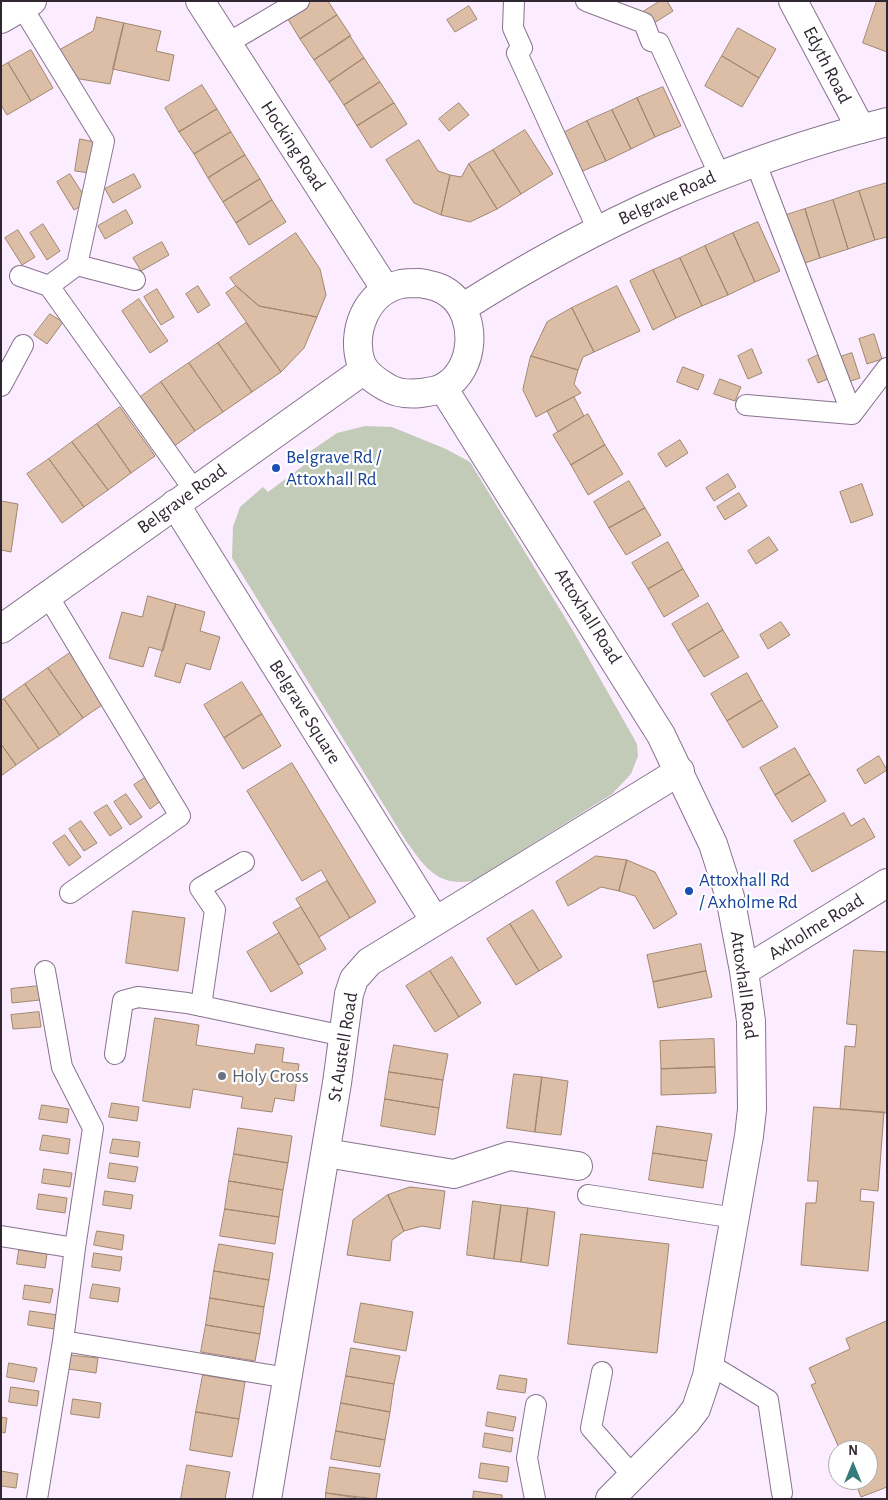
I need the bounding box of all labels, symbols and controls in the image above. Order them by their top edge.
street label: Edyth Road [798,23,856,107]
street label: Hocking Road [256,97,330,195]
street label: Belgrave Road [615,166,719,230]
place label: Belgrave Rd / Attoxhall Rd [286,446,381,490]
street label: Belgrave Road [133,459,231,539]
marker: Belgrave Rd / Attoxhall Rd [270,462,282,474]
street label: Attoxhall Road [550,564,626,668]
street label: Belgrave Square [264,656,346,768]
place label: Attoxhall Rd / Axholme Rd [699,869,798,913]
marker: Attoxhall Rd / Axholme Rd [683,885,695,897]
street label: Axholme Road [764,889,868,965]
street label: Attoxhall Road [725,930,763,1040]
street label: St Austell Road [323,991,363,1103]
place label: Holy Cross [232,1065,309,1087]
marker: Holy Cross [216,1070,228,1082]
north arrow [828,1440,878,1490]
text: N [848,1444,858,1458]

